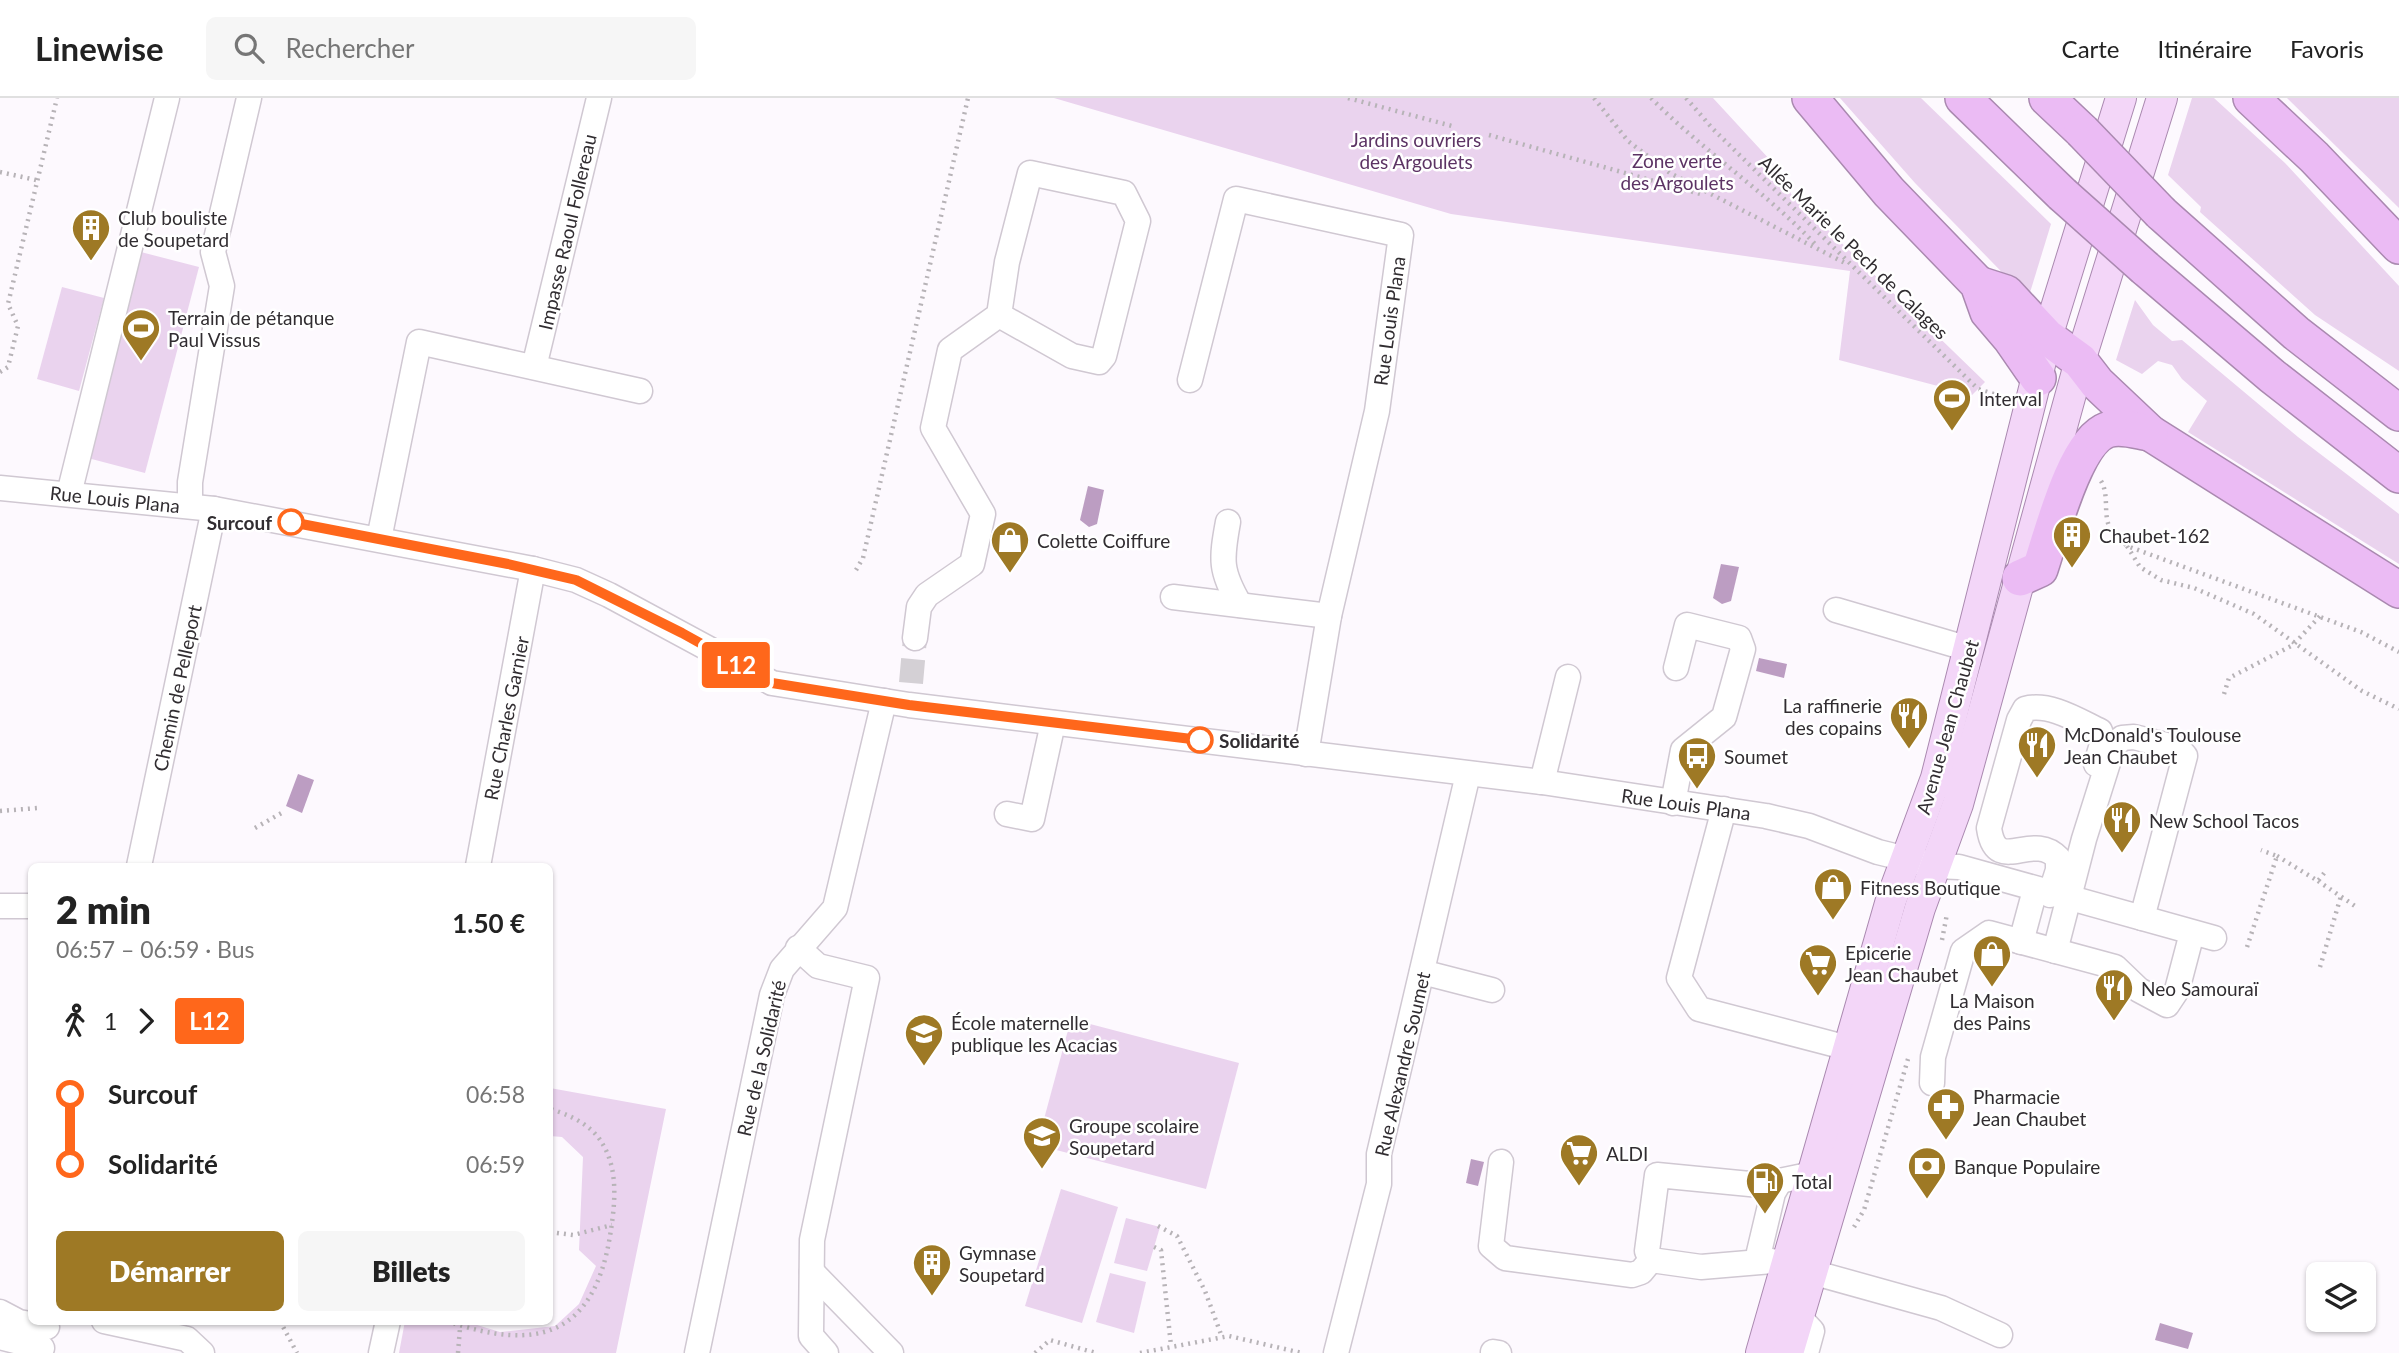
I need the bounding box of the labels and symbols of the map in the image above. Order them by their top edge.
park label: Jardins ouvriers des Argoulets [1351,128,1481,173]
street label: Impasse Raoul Follereau [533,132,601,332]
park label: Zone verte des Argoulets [1620,149,1734,194]
street label: Allée Marie le Pech de Calages [1755,150,1953,344]
place label: Club bouliste de Soupetard [118,206,229,251]
building icon: Club bouliste de Soupetard [70,207,112,262]
street label: Rue Louis Plana [1369,255,1409,387]
place label: Terrain de pétanque Paul Vissus [168,306,334,351]
sports icon: Terrain de pétanque Paul Vissus [120,307,162,362]
sports icon: Interval [1931,377,1973,432]
place label: Interval [1979,387,2042,410]
street label: Rue Louis Plana [49,481,181,517]
marker: Surcouf [278,509,304,535]
place label: Surcouf [207,511,272,534]
building icon: Chaubet-162 [2051,514,2093,569]
shop icon: Colette Coiffure [989,519,1031,574]
place label: Chaubet-162 [2099,524,2210,547]
place label: Colette Coiffure [1037,529,1170,552]
street label: Chemin de Pelleport [148,602,206,773]
street label: Rue Charles Garnier [479,634,533,802]
street label: Avenue Jean Chaubet [1911,637,1983,817]
line badge: L12 [696,642,776,688]
place label: La raffinerie des copains [1783,694,1882,739]
restaurant icon: La raffinerie des copains [1888,695,1930,750]
place label: McDonald's Toulouse Jean Chaubet [2064,723,2241,768]
restaurant icon: McDonald's Toulouse Jean Chaubet [2016,724,2058,779]
marker: Solidarité [1187,727,1213,753]
place label: Solidarité [1219,729,1299,752]
bus stop icon: Soumet [1676,735,1718,790]
place label: Soumet [1724,745,1788,768]
street label: Rue Louis Plana [1620,784,1752,824]
restaurant icon: New School Tacos [2101,799,2143,854]
place label: New School Tacos [2149,809,2299,832]
shop icon: Fitness Boutique [1812,866,1854,921]
place label: Fitness Boutique [1860,876,2001,899]
shop icon: La Maison des Pains [1971,933,2013,988]
place label: Epicerie Jean Chaubet [1845,941,1959,986]
supermarket icon: Epicerie Jean Chaubet [1797,942,1839,997]
restaurant icon: Neo Samouraï [2093,967,2135,1022]
street label: Rue Alexandre Soumet [1370,969,1435,1159]
place label: Neo Samouraï [2141,977,2259,1000]
street label: Rue de la Solidarité [732,978,790,1138]
place label: La Maison des Pains [1949,989,2035,1034]
place label: École maternelle publique les Acacias [951,1011,1117,1056]
school or university icon: École maternelle publique les Acacias [903,1012,945,1067]
place label: Pharmacie Jean Chaubet [1973,1085,2087,1130]
pharmacy icon: Pharmacie Jean Chaubet [1925,1086,1967,1141]
place label: Groupe scolaire Soupetard [1069,1114,1199,1159]
school or university icon: Groupe scolaire Soupetard [1021,1115,1063,1170]
supermarket icon: ALDI [1558,1132,1600,1187]
place label: ALDI [1606,1142,1648,1165]
bank icon: Banque Populaire [1906,1145,1948,1200]
place label: Banque Populaire [1954,1155,2100,1178]
fuel station icon: Total [1744,1160,1786,1215]
place label: Total [1792,1170,1832,1193]
place label: Gymnase Soupetard [959,1241,1045,1286]
building icon: Gymnase Soupetard [911,1242,953,1297]

